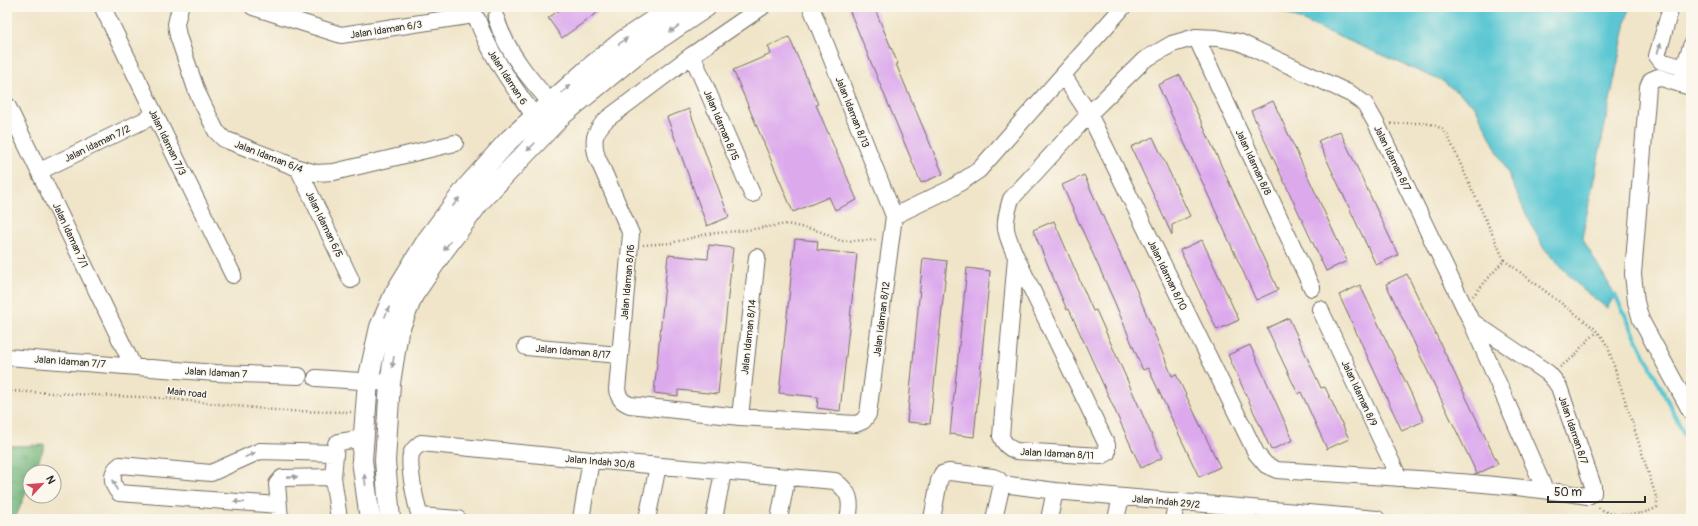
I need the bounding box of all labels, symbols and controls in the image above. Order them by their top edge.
street label: Jalan Idaman 6/3 [349,18,423,42]
one-way arrow [669,25,679,33]
one-way arrow [618,36,629,45]
one-way arrow [1656,41,1662,53]
street label: Jalan Idaman 6 [485,48,530,107]
street label: Jalan Idaman 8/13 [832,75,872,150]
one-way arrow [561,84,571,93]
street label: Jalan Idaman 8/15 [701,88,741,162]
street label: Jalan Idaman 7/3 [146,108,188,178]
street label: Jalan Idaman 7/2 [62,123,133,165]
street label: Jalan Idaman 8/7 [1371,124,1413,194]
street label: Jalan Idaman 8/8 [1233,128,1274,197]
street label: Jalan Idaman 6/4 [233,138,305,176]
one-way arrow [526,142,535,152]
street label: Jalan Idaman 6/5 [303,189,345,260]
one-way arrow [451,196,460,207]
street label: Jalan Idaman 7/1 [50,201,90,270]
street label: Jalan Idaman 8/10 [1145,238,1189,313]
one-way arrow [443,240,451,251]
street label: Jalan Idaman 8/16 [619,244,637,320]
street label: Jalan Idaman 8/12 [871,280,893,357]
street label: Jalan Idaman 8/14 [739,299,759,375]
one-way arrow [384,306,390,317]
street label: Jalan Idaman 8/17 [535,343,612,361]
street label: Jalan Idaman 7/7 [34,354,107,371]
one-way arrow [390,356,396,368]
street label: Jalan Idaman 8/9 [1339,359,1380,428]
street label: Jalan Idaman 7 [184,365,248,381]
street label: Main road [167,385,207,401]
street label: Jalan Idaman 8/7 [1556,395,1591,467]
street label: Jalan Idaman 8/11 [1020,446,1094,462]
one-way arrow [245,452,256,458]
street label: Jalan Indah 30/8 [565,453,635,471]
north arrow [22,464,62,504]
text: N [43,474,58,487]
one-way arrow [286,474,299,480]
one-way arrow [362,474,368,486]
scale bar [1548,478,1645,504]
one-way arrow [112,479,119,491]
text: 50 m [1554,485,1582,500]
street label: Jalan Indah 29/2 [1131,493,1201,511]
one-way arrow [233,498,245,505]

